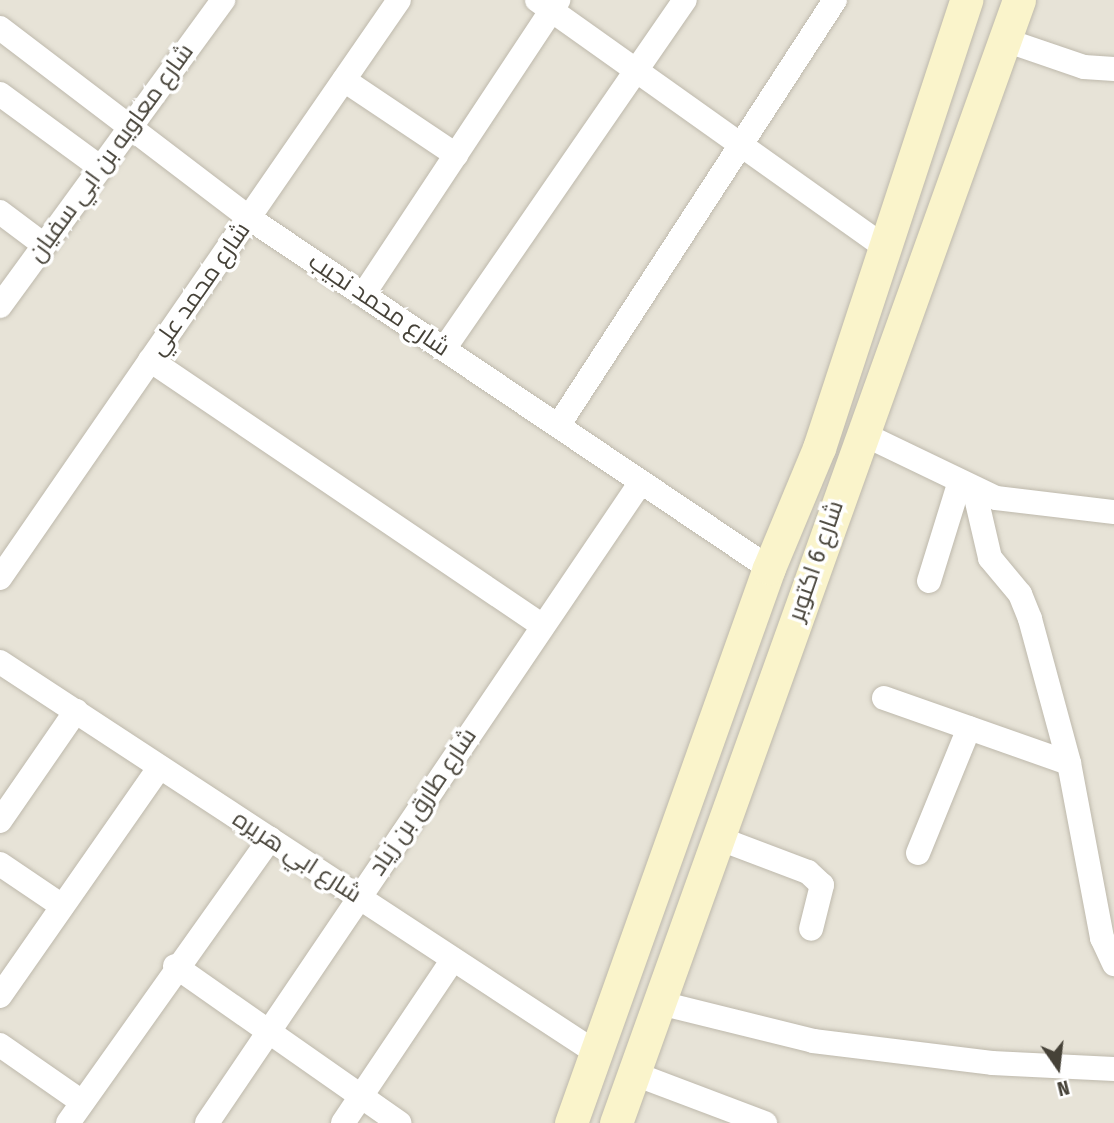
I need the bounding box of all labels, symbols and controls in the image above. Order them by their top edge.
street label: شارع معاويه بن ابي سفيان [22,38,200,268]
street label: شارع محمد علي [143,217,257,361]
street label: شارع محمد نجيب [303,247,455,363]
street label: شارع 6 اكتوبر [782,497,850,625]
street label: شارع طارق بن زياد [363,723,483,881]
street label: شارع ابي هريره [227,805,367,909]
north arrow [1023,1032,1093,1102]
text: N [1055,1075,1072,1100]

